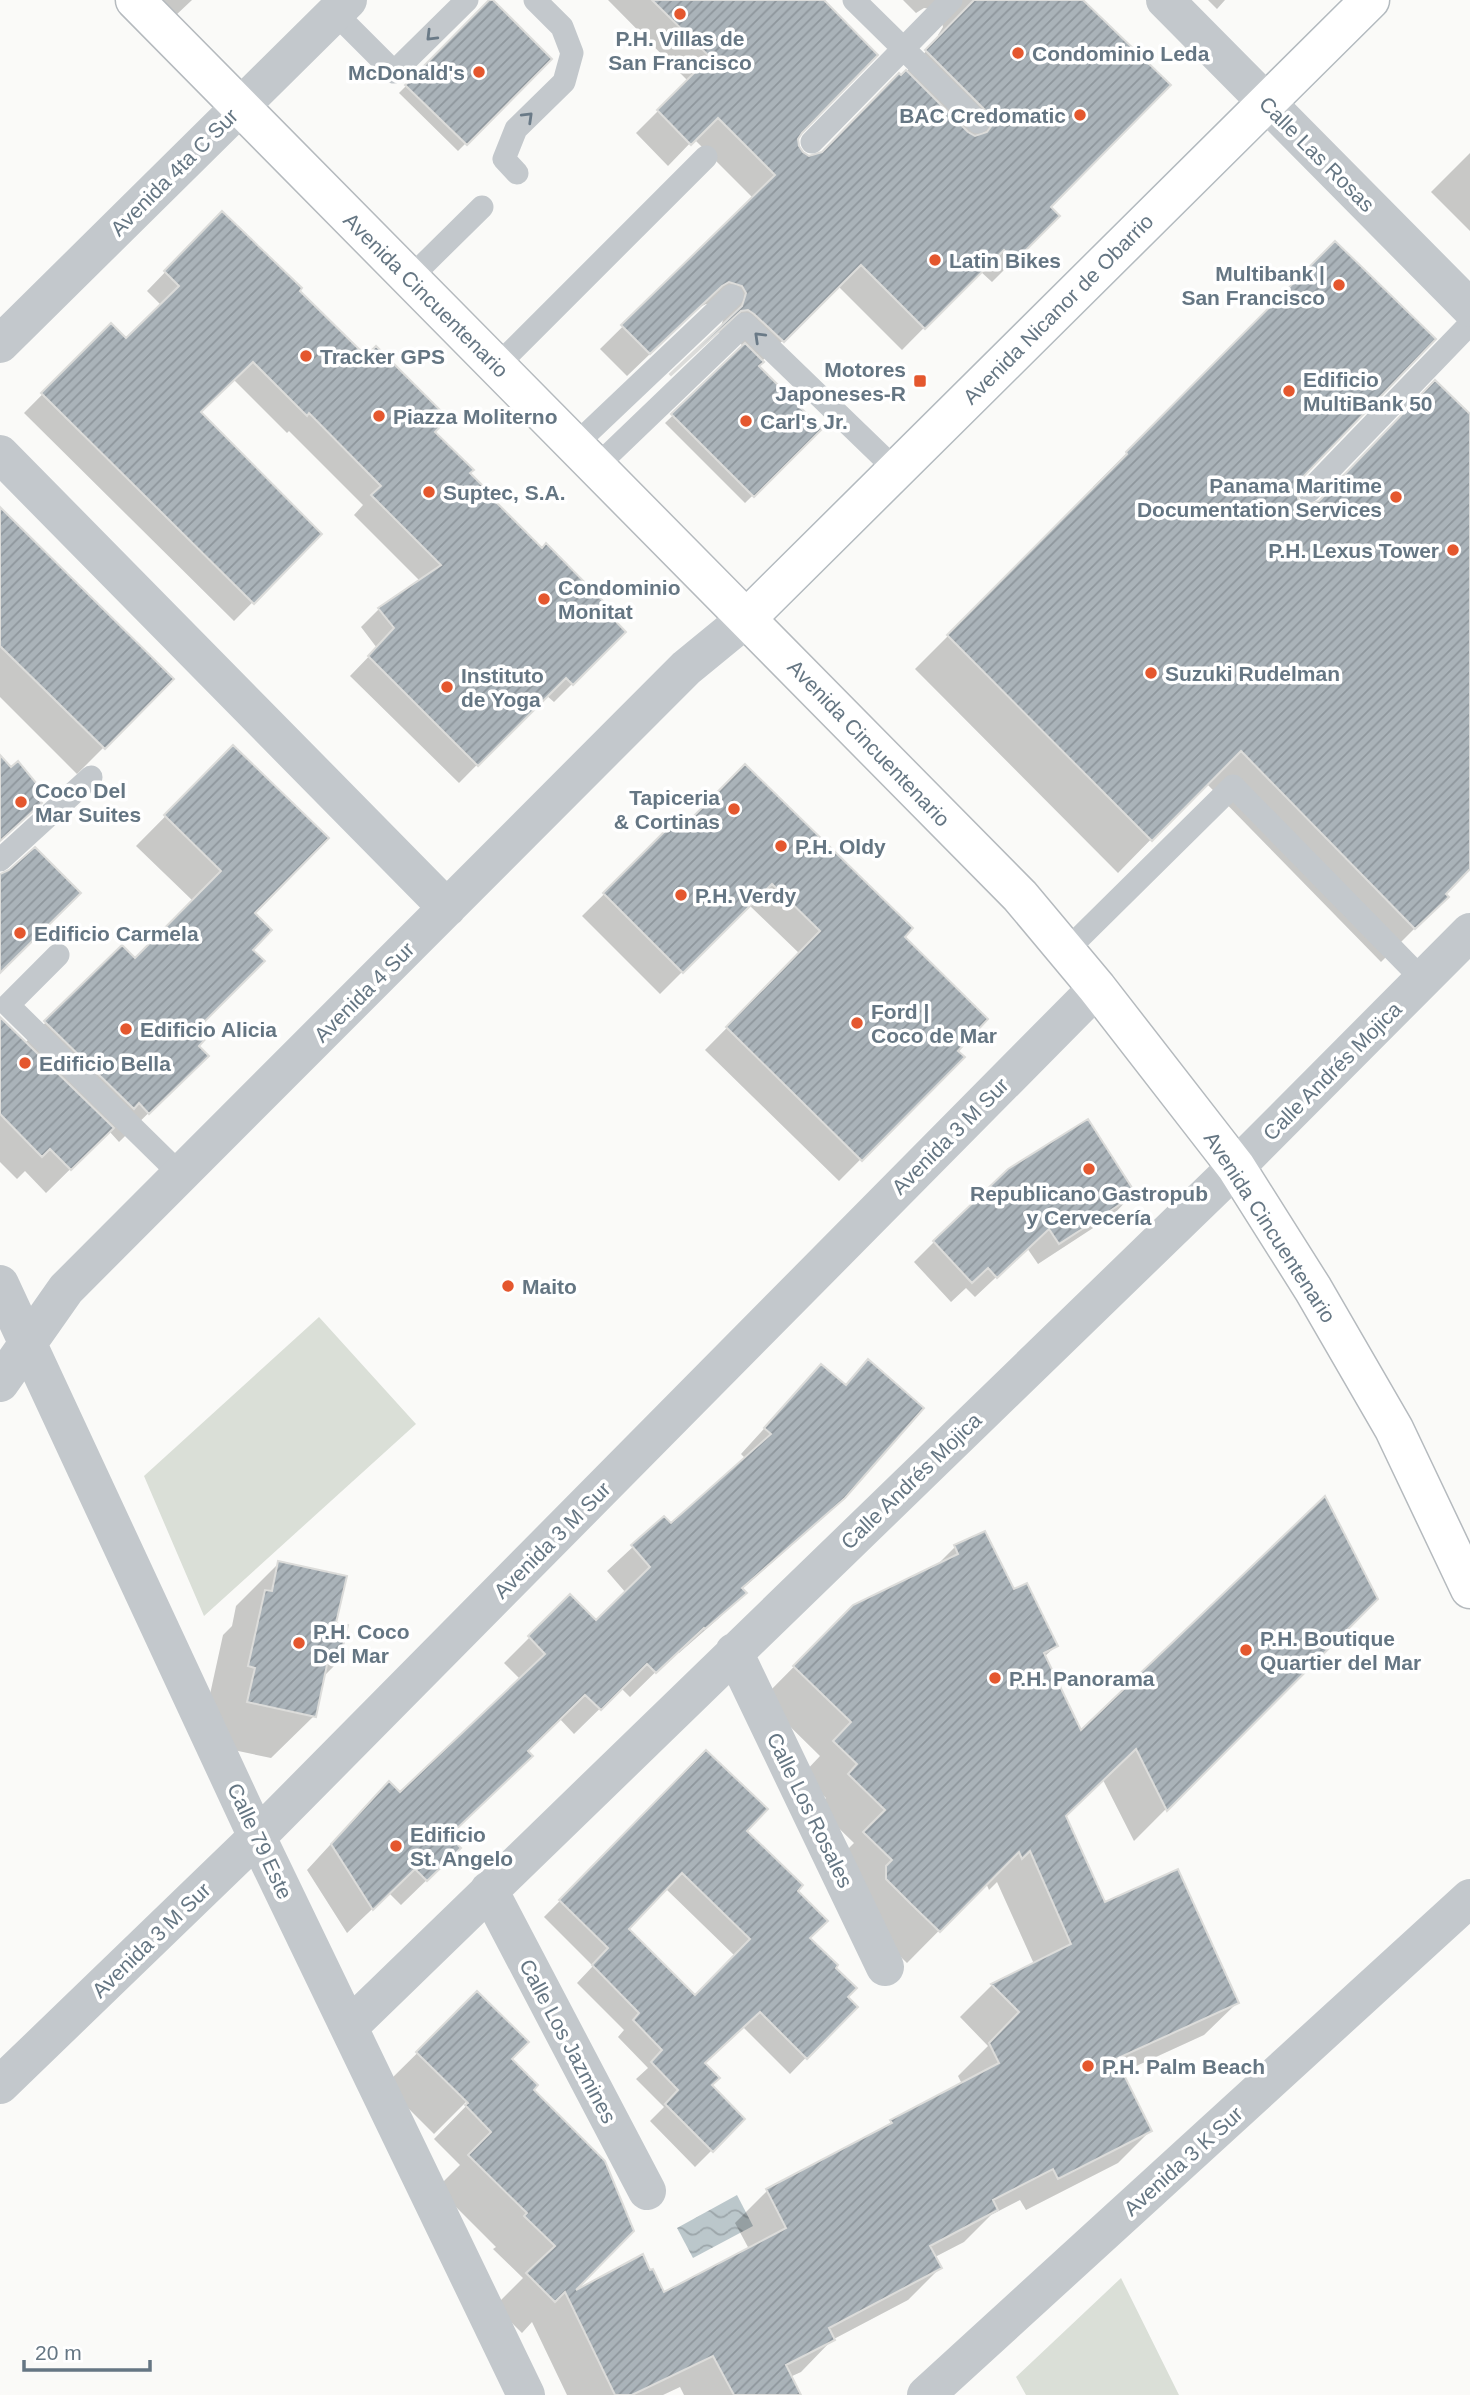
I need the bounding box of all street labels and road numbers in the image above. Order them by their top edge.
street label: Calle Las Rosas [1255,92,1379,216]
street label: Avenida 4ta C Sur [106,104,242,240]
street label: Avenida Cincuentenario [339,208,513,382]
street label: Avenida Nicanor de Obarrio [958,209,1158,409]
street label: Avenida Cincuentenario [783,655,955,831]
street label: Avenida 4 Sur [309,937,419,1047]
street label: Calle Andrés Mojica [1258,997,1406,1145]
street label: Avenida 3 M Sur [887,1073,1013,1199]
street label: Avenida Cincuentenario [1200,1127,1340,1327]
street label: Calle Andrés Mojica [836,1408,986,1554]
street label: Avenida 3 M Sur [489,1477,615,1603]
street label: Calle Los Rosales [763,1729,857,1891]
street label: Calle 79 Este [223,1780,297,1902]
street label: Avenida 3 M Sur [87,1878,215,2002]
street label: Calle Los Jazmines [515,1955,621,2127]
street label: Avenida 3 K Sur [1119,2102,1247,2220]

